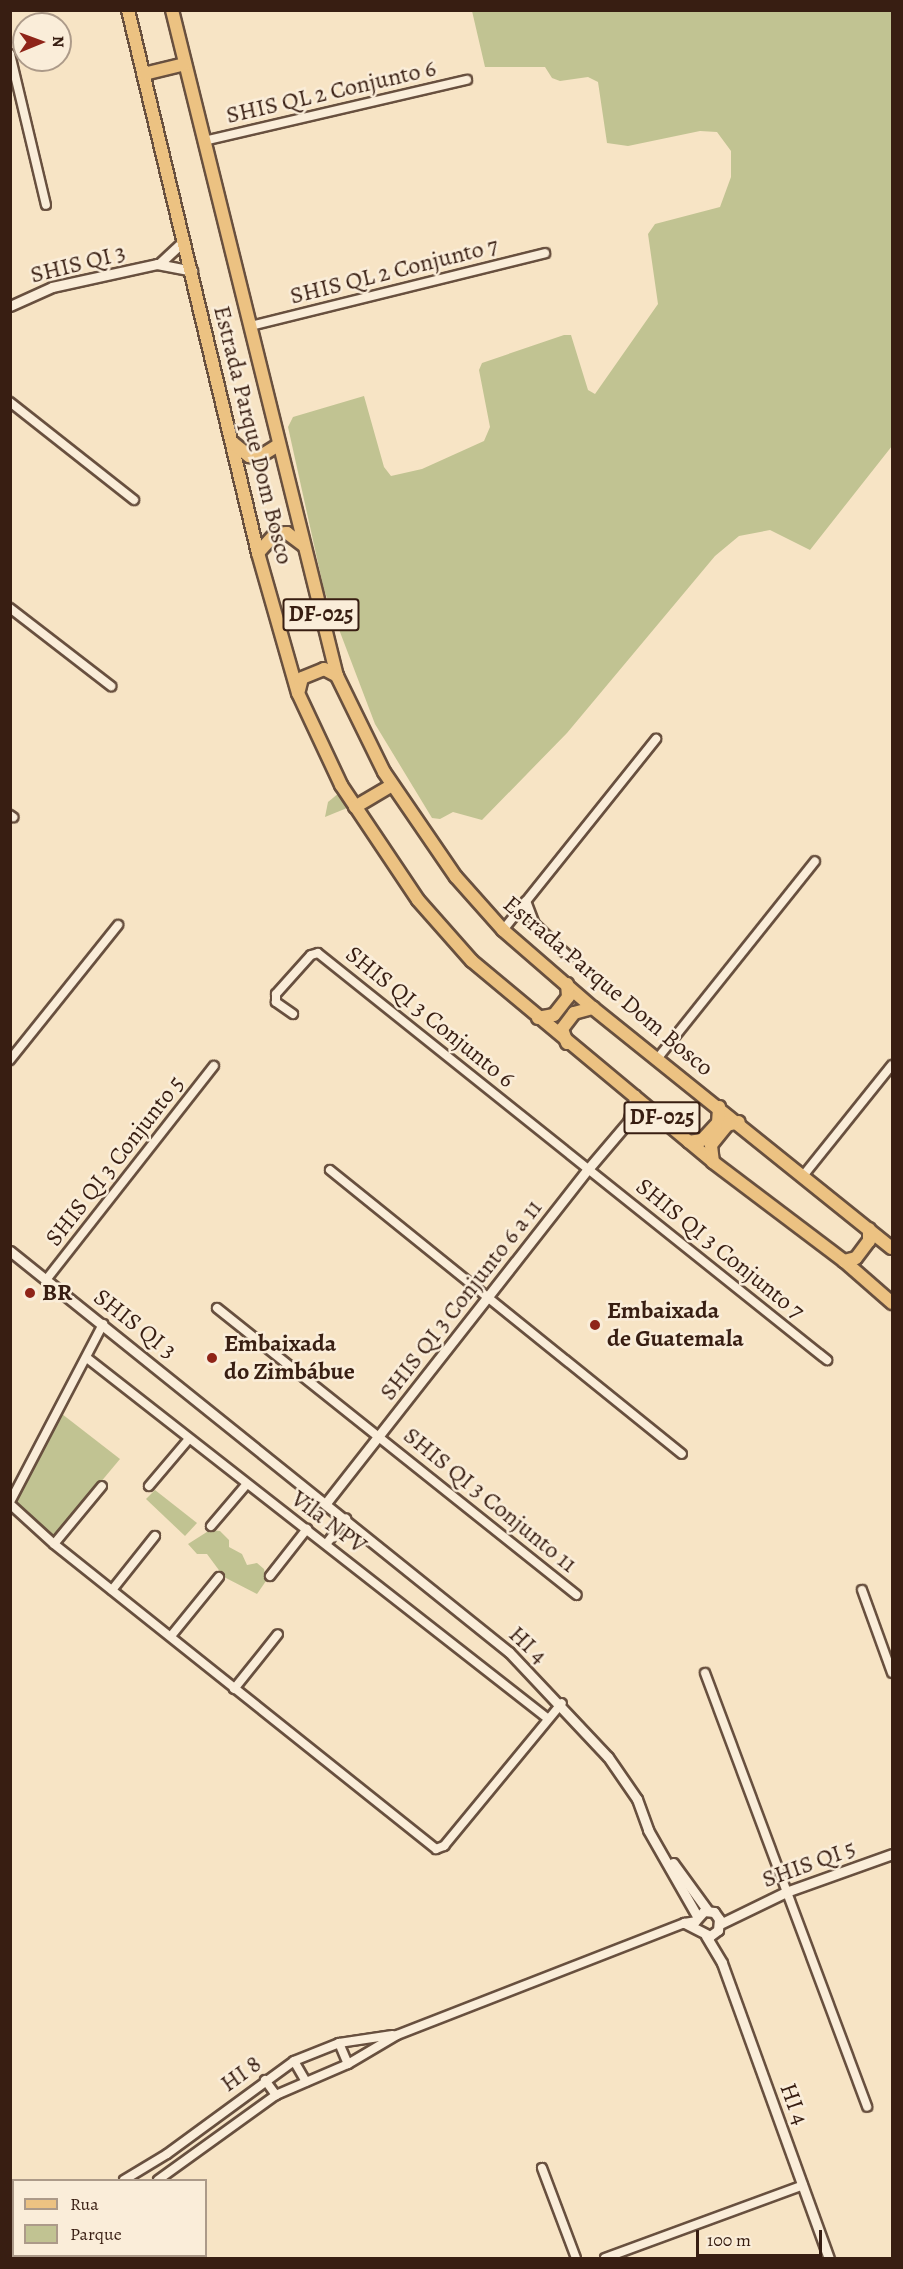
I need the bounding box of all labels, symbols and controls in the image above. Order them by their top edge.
north arrow [12,12,72,72]
text: N [47,36,69,48]
street label: SHIS QL 2 Conjunto 6 [223,54,439,130]
street label: SHIS QL 2 Conjunto 7 [287,231,501,311]
street label: SHIS QI 3 [27,238,129,290]
street label: Estrada Parque Dom Bosco [207,303,299,567]
road number: DF-025 [282,596,360,634]
street label: Estrada Parque Dom Bosco [497,890,719,1082]
street label: SHIS QI 3 Conjunto 6 [340,940,520,1094]
street label: SHIS QI 3 Conjunto 5 [39,1070,191,1252]
road number: DF-025 [623,1099,701,1137]
street label: SHIS QI 3 Conjunto 7 [630,1172,810,1326]
street label: SHIS QI 3 Conjunto 6 a 11 [374,1194,548,1406]
place label: BR [42,1279,72,1307]
street label: SHIS QI 3 [88,1283,182,1365]
marker: BR [23,1286,37,1300]
place label: Embaixada de Guatemala [607,1297,744,1353]
marker: Embaixada de Guatemala [588,1318,602,1332]
place label: Embaixada do Zimbábue [224,1330,355,1386]
marker: Embaixada do Zimbábue [205,1351,219,1365]
street label: SHIS QI 3 Conjunto 11 [398,1421,582,1579]
street label: Vila NPV [286,1484,372,1560]
street label: HI 4 [503,1620,553,1670]
street label: SHIS QI 5 [758,1834,860,1894]
street label: HI 8 [215,2050,267,2098]
street label: HI 4 [773,2079,815,2129]
legend [12,2179,207,2257]
text: Rua [70,2192,99,2216]
scale bar [699,2218,825,2256]
text: Parque [70,2222,122,2246]
text: 100 m [707,2228,751,2252]

